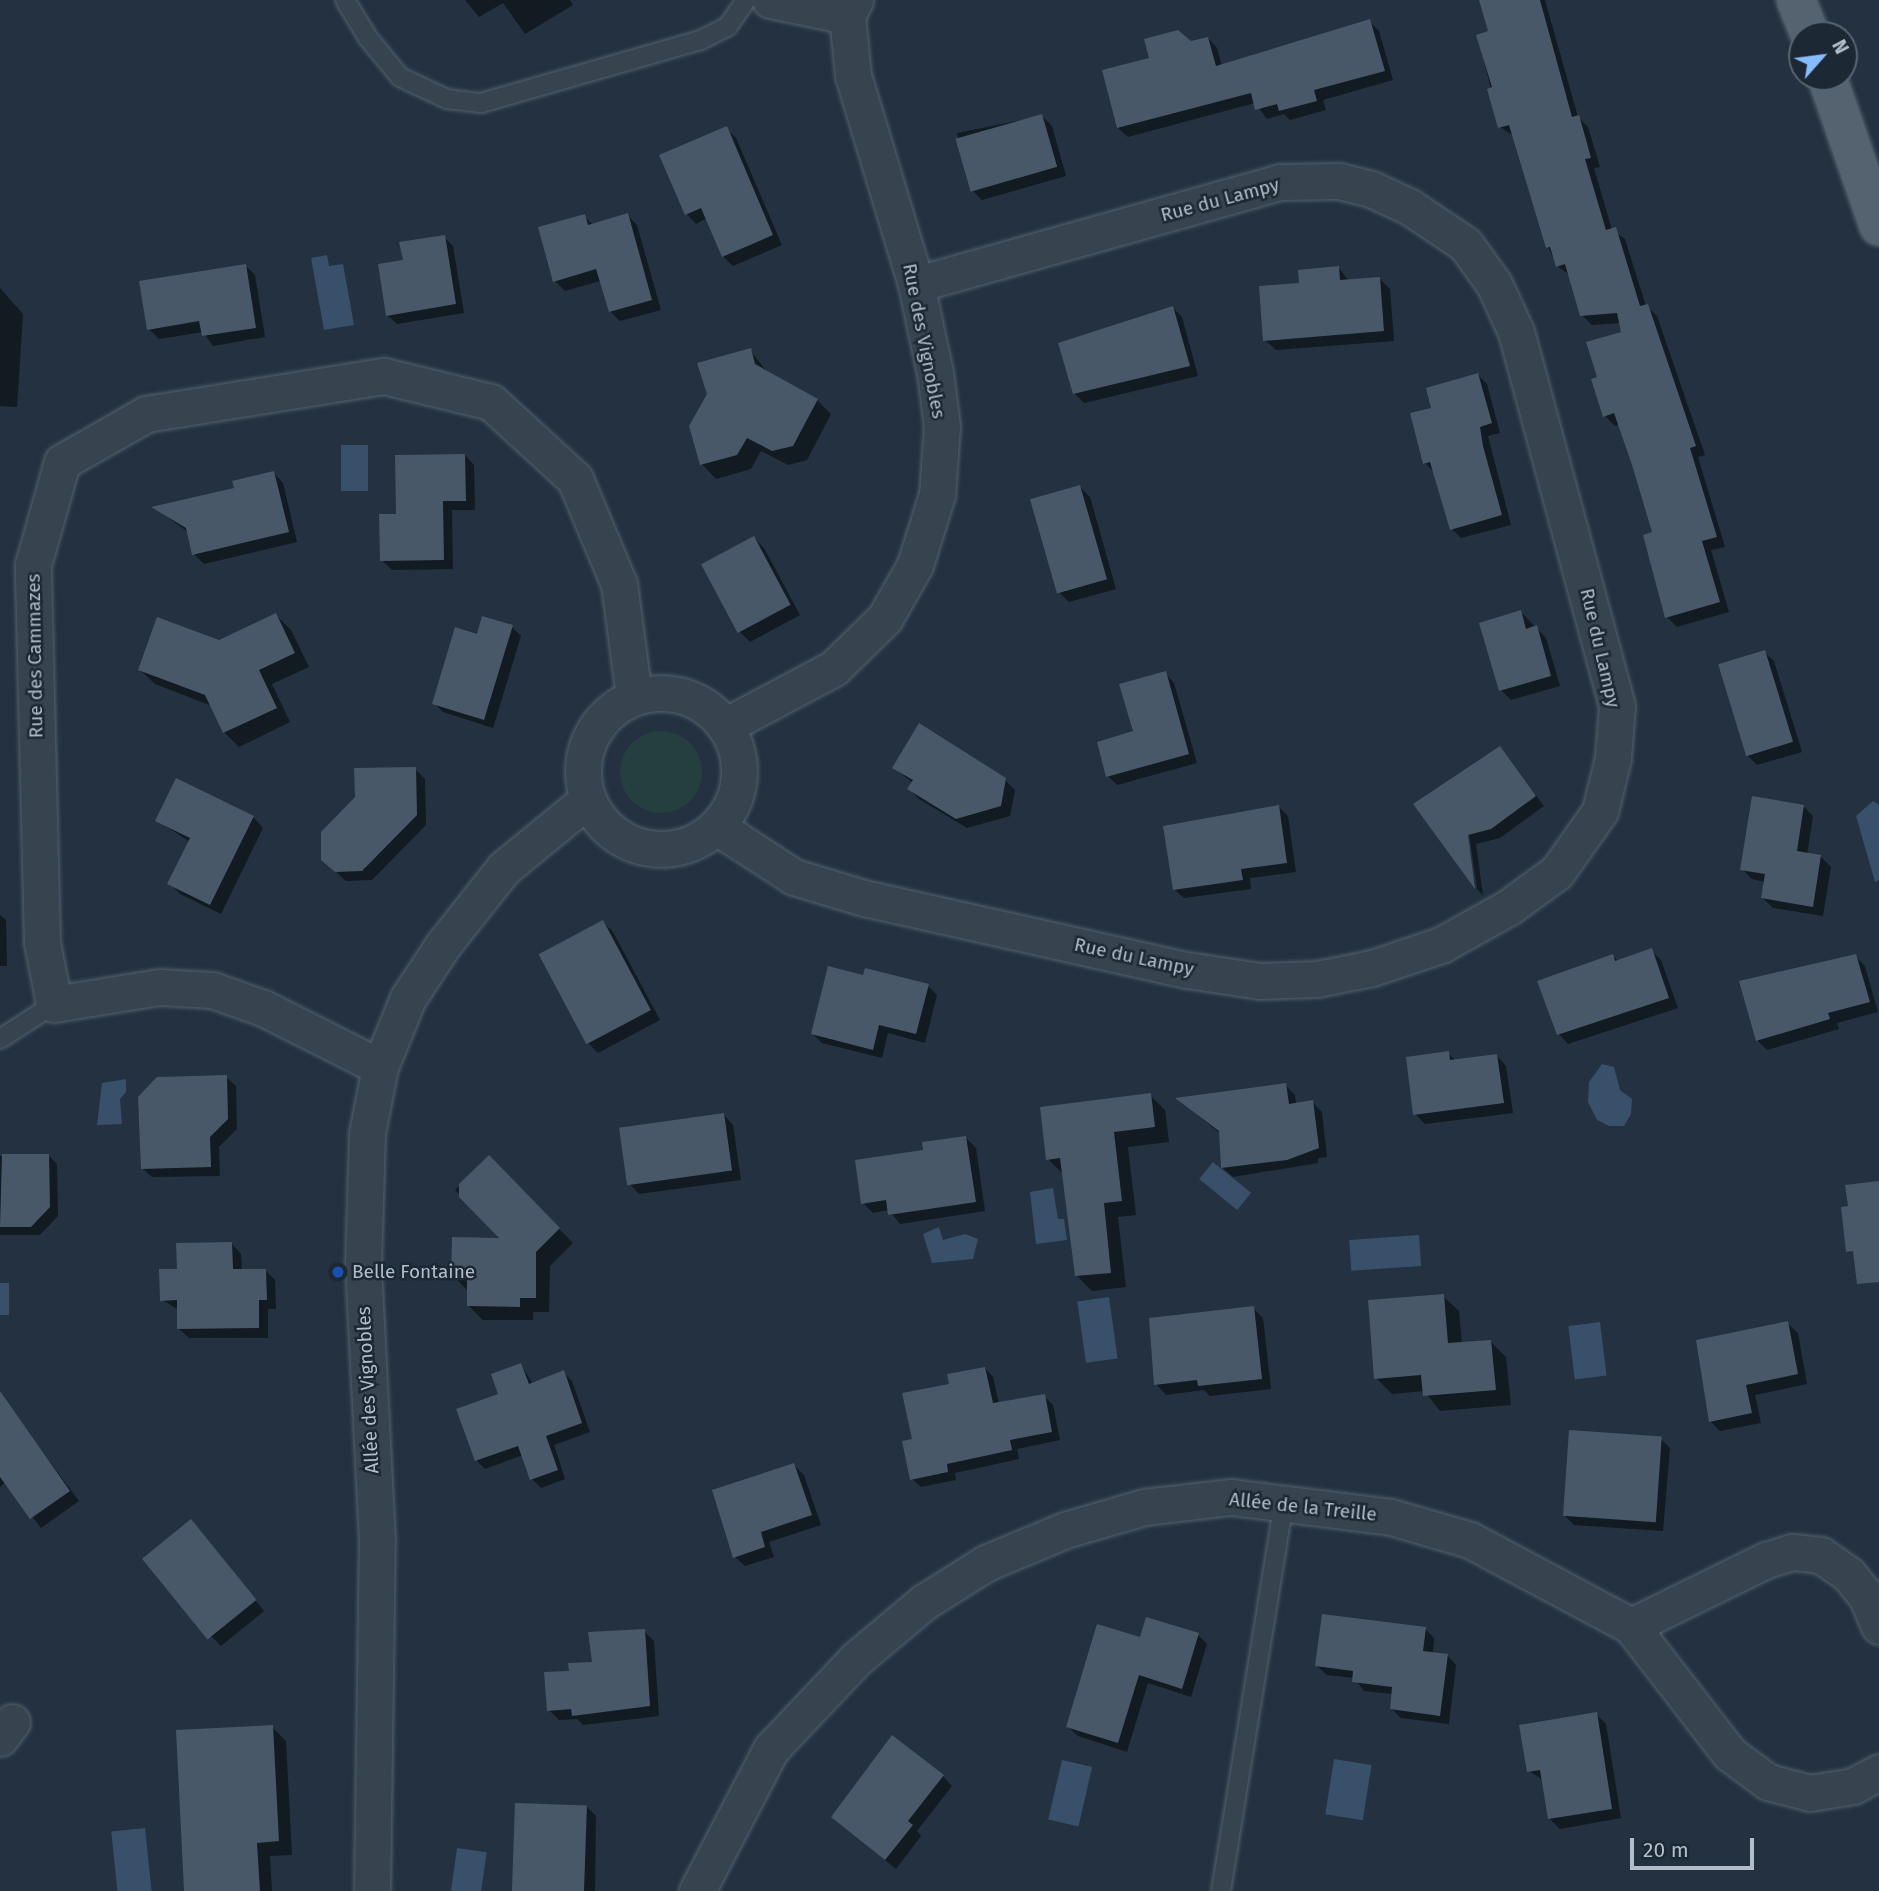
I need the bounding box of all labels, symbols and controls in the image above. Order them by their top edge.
north arrow [1788,21,1858,91]
text: N [1827,36,1853,58]
street label: Rue du Lampy [1158,173,1282,227]
street label: Rue des Vignobles [898,261,950,421]
street label: Rue des Cammazes [22,573,48,739]
street label: Rue du Lampy [1575,586,1625,710]
street label: Rue du Lampy [1072,933,1196,981]
place label: Belle Fontaine [352,1261,475,1283]
marker: Belle Fontaine [330,1264,346,1280]
street label: Allée des Vignobles [352,1306,384,1474]
street label: Allée de la Treille [1228,1488,1378,1526]
scale bar [1634,1825,1758,1869]
text: 20 m [1643,1837,1689,1863]

